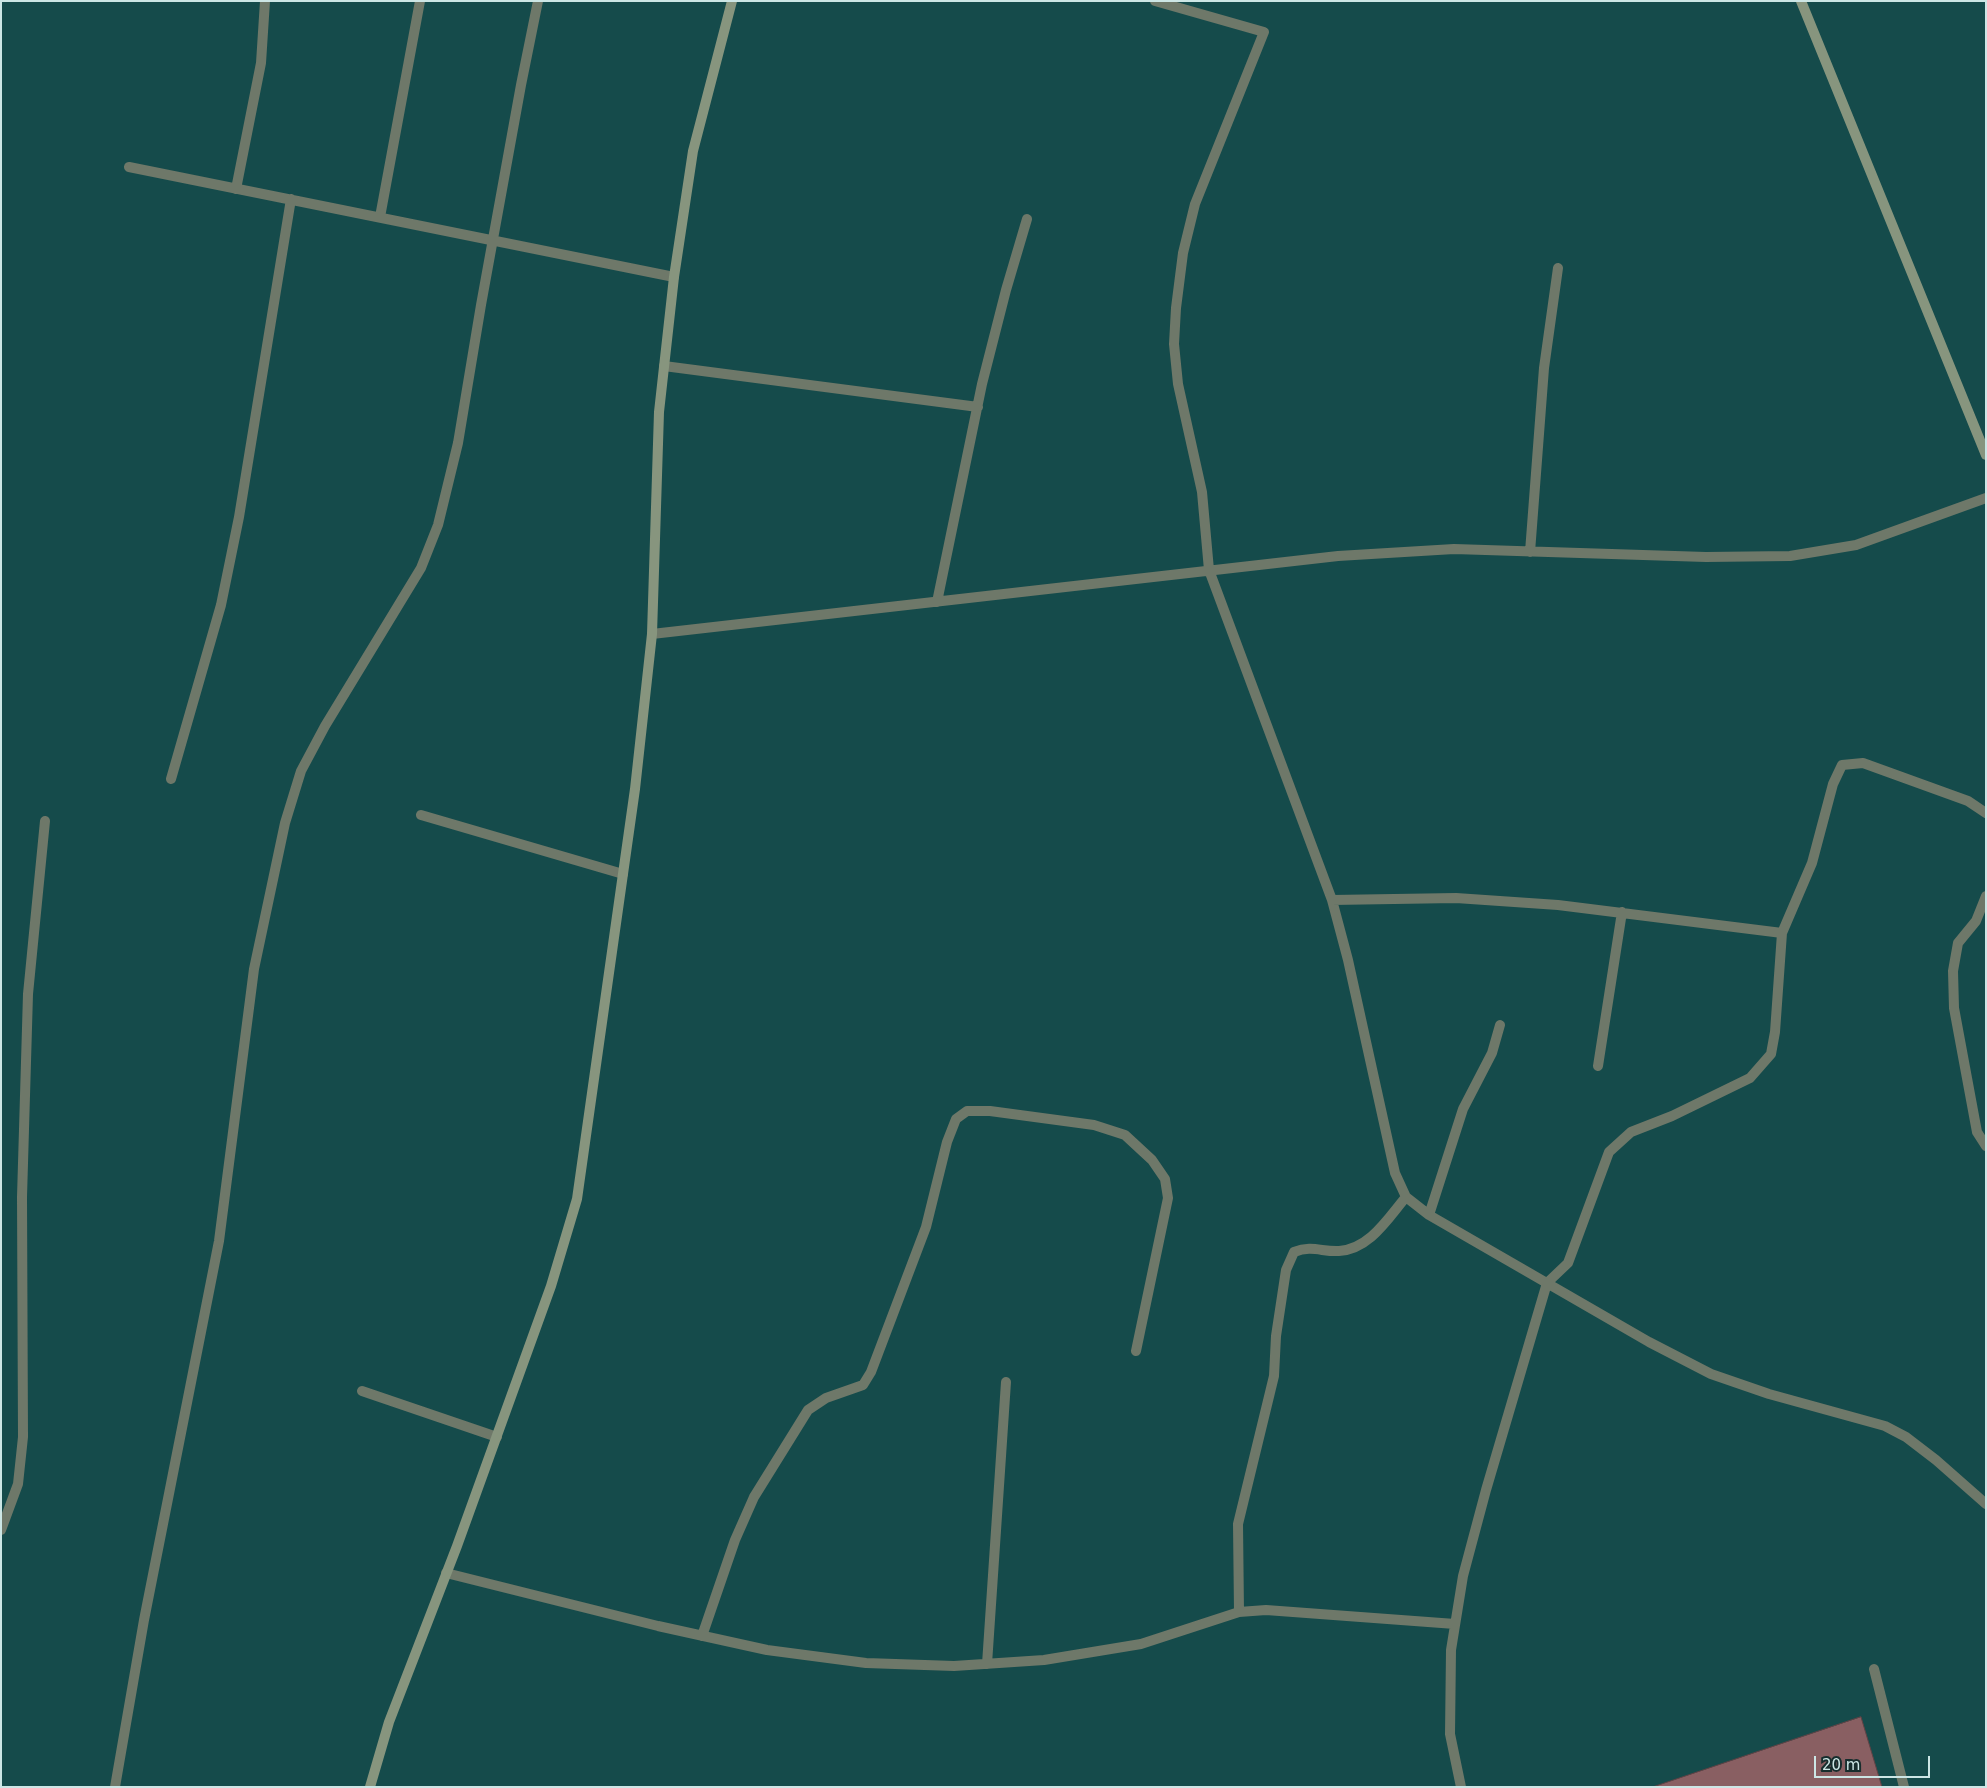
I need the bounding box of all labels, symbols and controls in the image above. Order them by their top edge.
scale bar [1817,1746,1933,1778]
text: 20 m [1822,1756,1860,1774]

